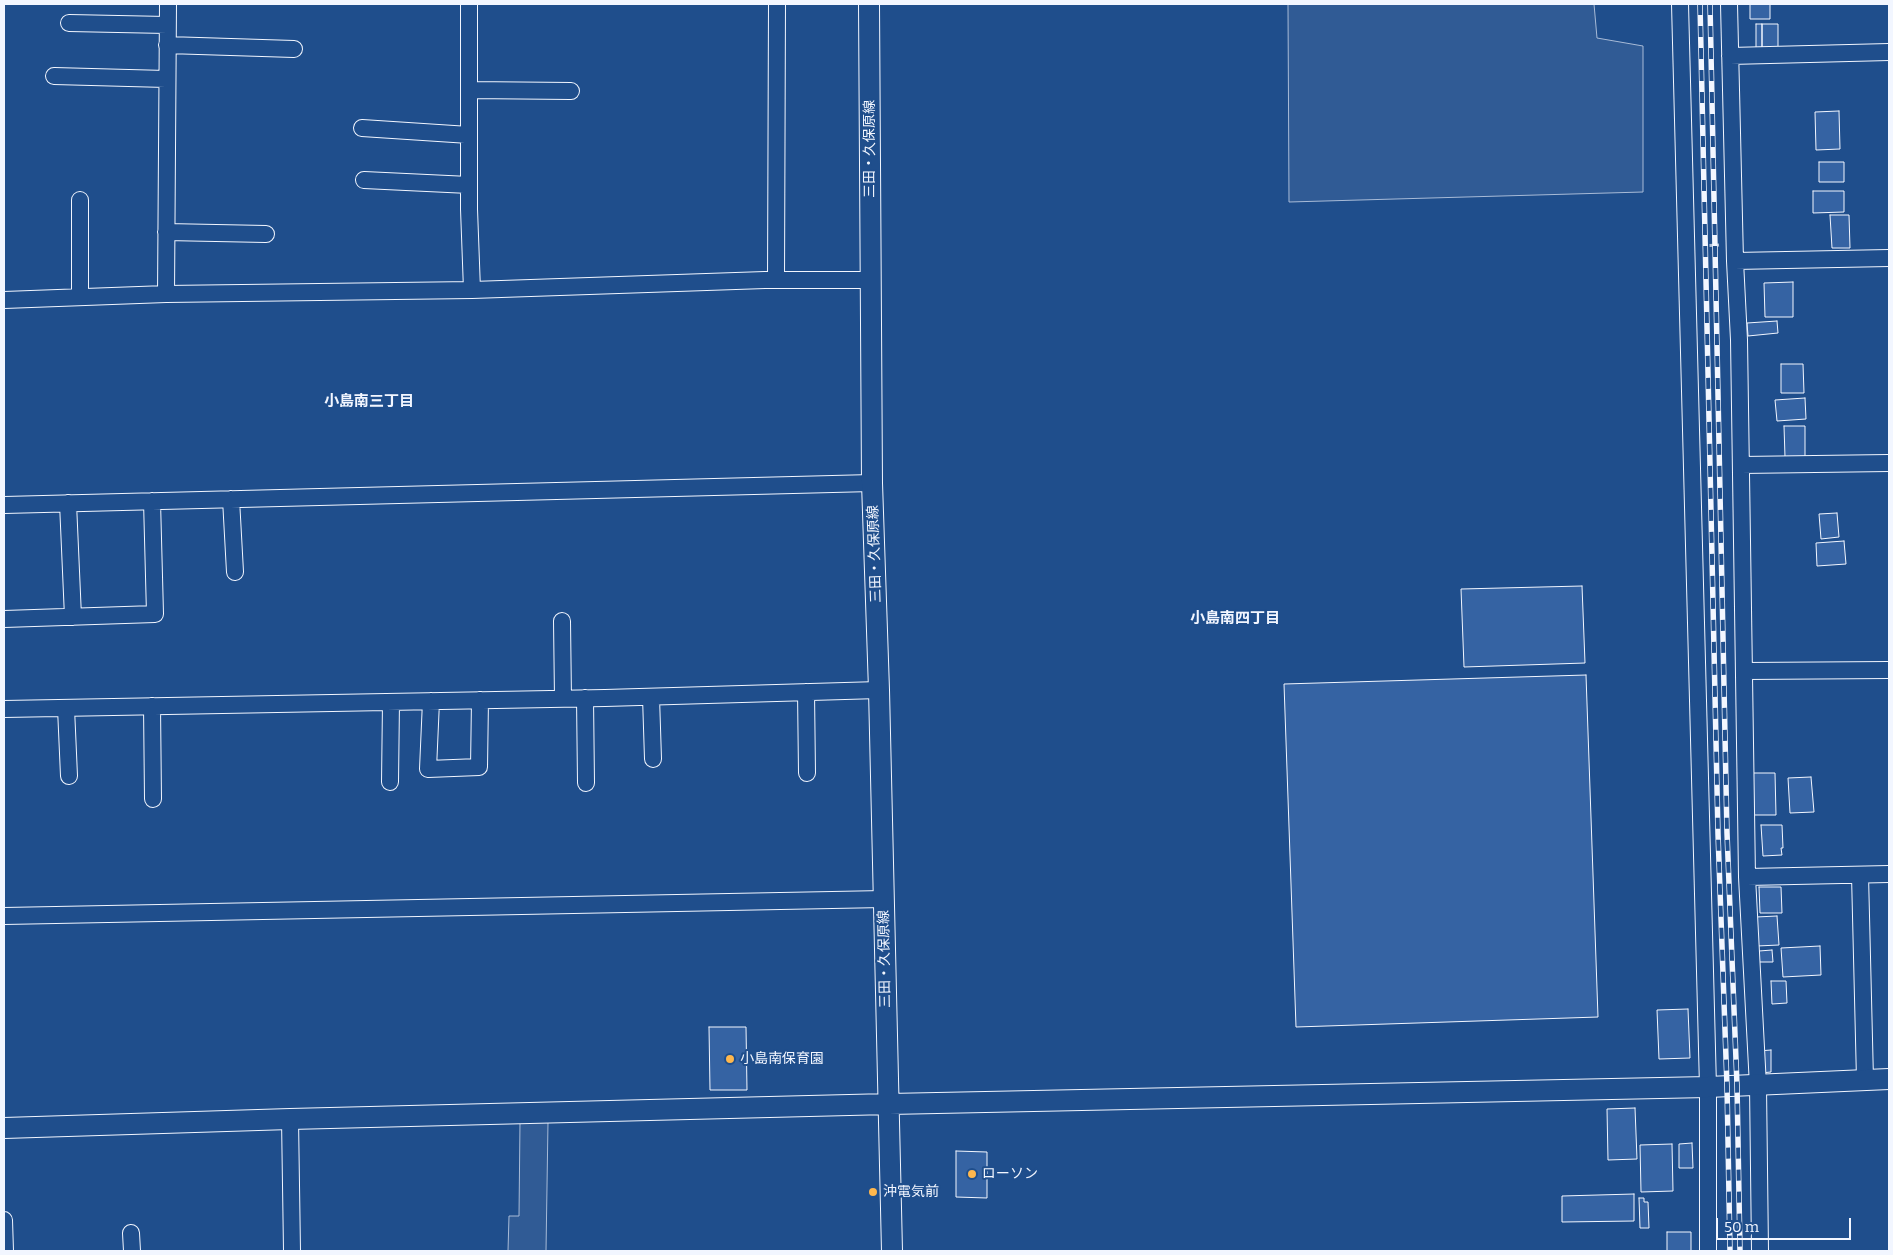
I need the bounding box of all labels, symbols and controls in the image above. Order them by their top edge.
street label: 三田・久保原線 [862,100,878,198]
district label: 小島南三丁目 [324,393,414,411]
street label: 三田・久保原線 [865,505,885,603]
district label: 小島南四丁目 [1190,610,1280,628]
street label: 三田・久保原線 [876,910,894,1008]
place label: 小島南保育園 [740,1051,824,1067]
marker: 小島南保育園 [724,1053,736,1065]
place label: ローソン [982,1166,1038,1182]
marker: ローソン [966,1168,978,1180]
place label: 沖電気前 [883,1184,939,1200]
marker: 沖電気前 [867,1186,879,1198]
scale bar [1718,1208,1853,1240]
text: 50 m [1724,1218,1759,1236]

